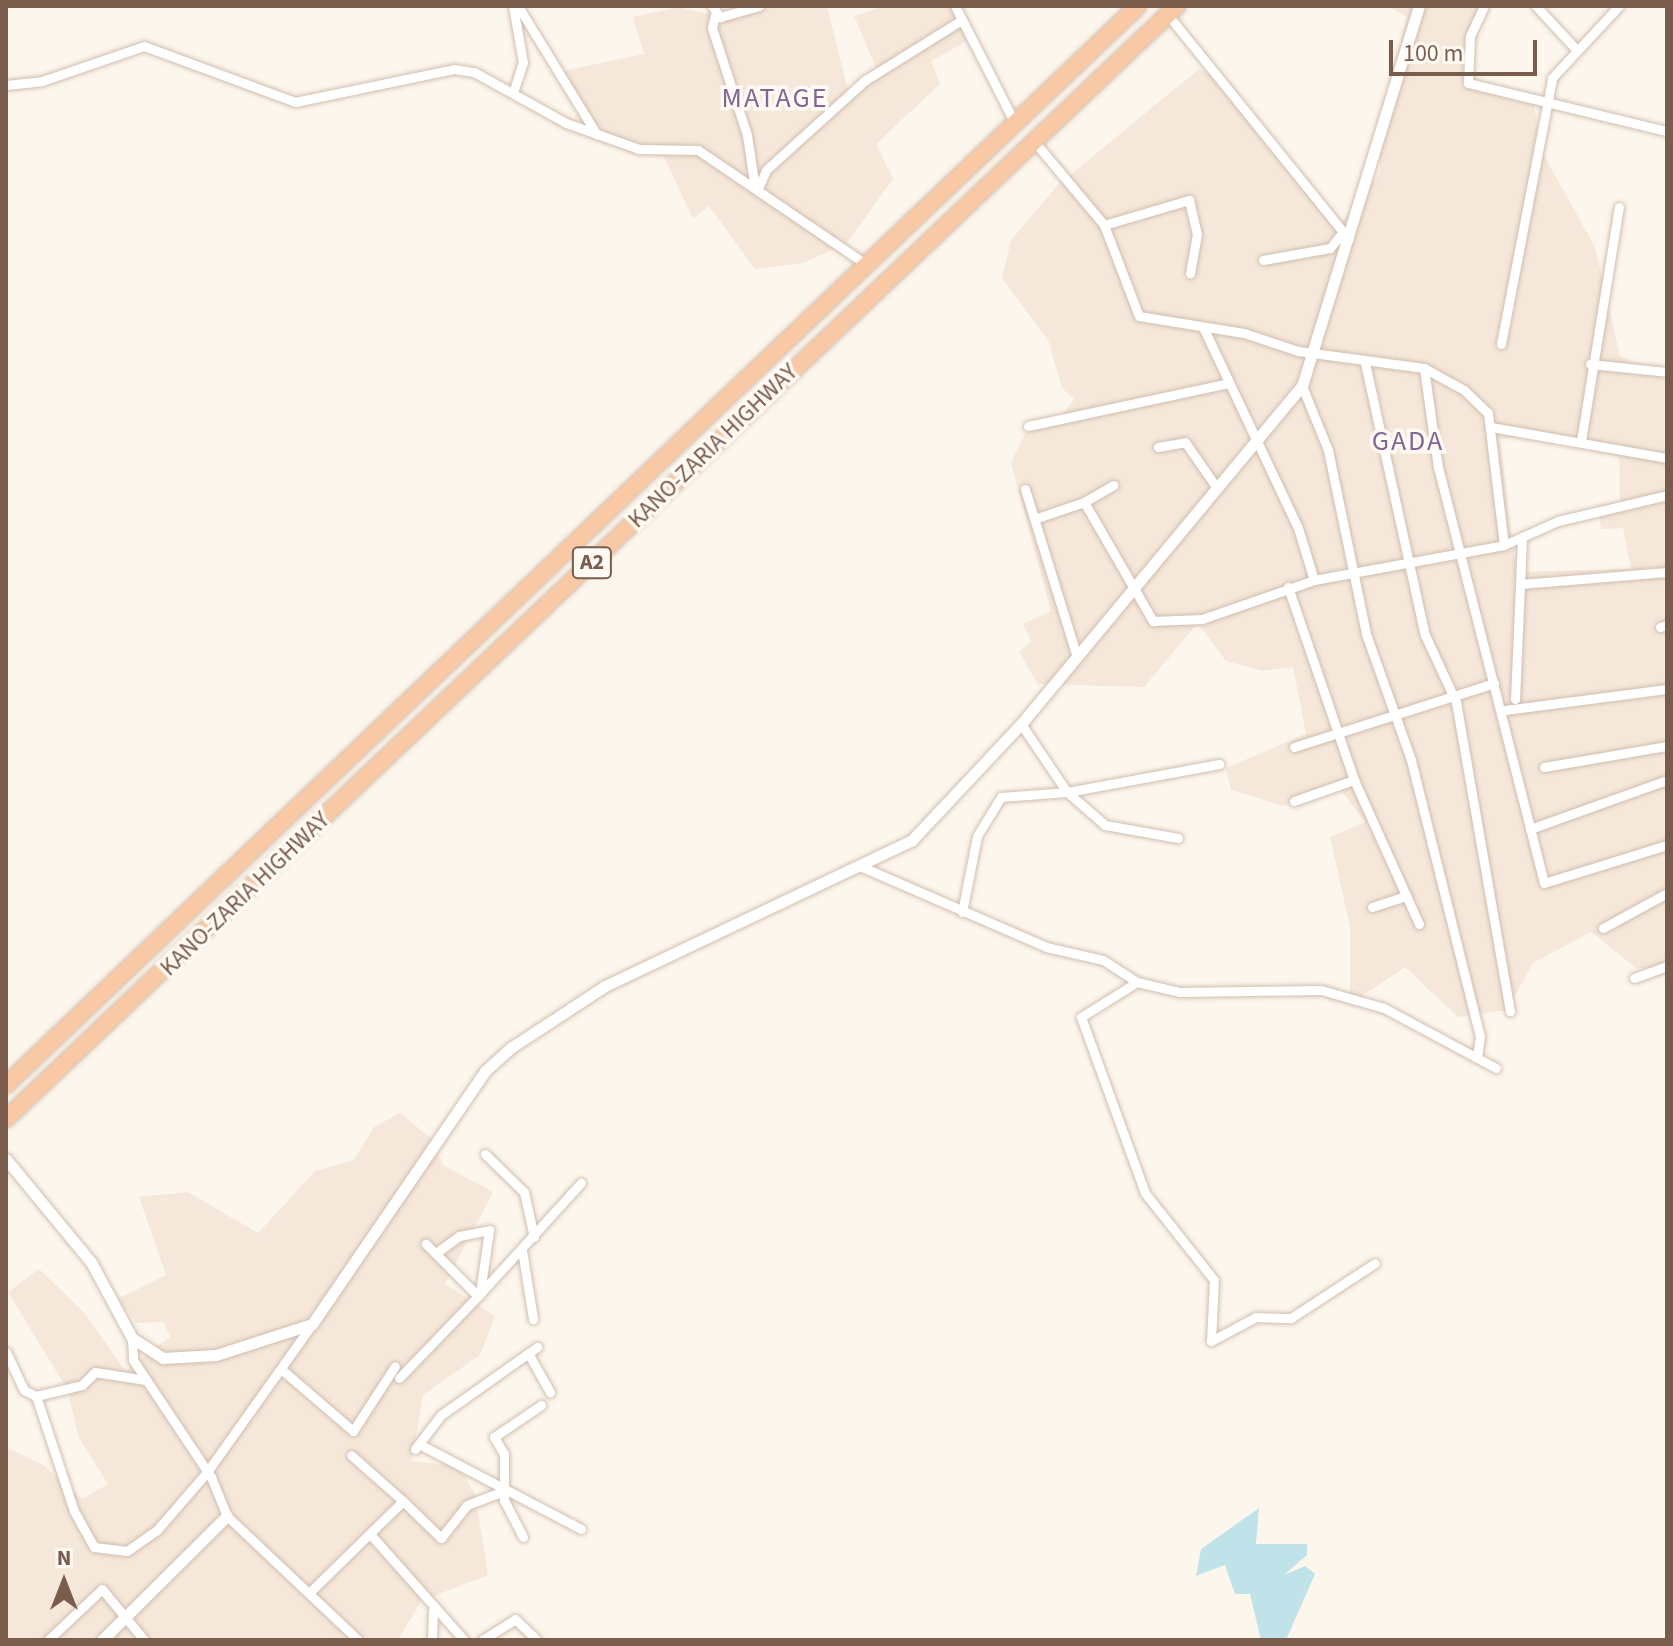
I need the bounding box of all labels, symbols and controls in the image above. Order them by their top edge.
scale bar [1393,24,1541,74]
text: 100 m [1403,36,1463,71]
district label: MATAGE [722,81,828,115]
street label: KANO-ZARIA HIGHWAY [622,358,804,534]
district label: GADA [1372,424,1444,458]
road number: A2 [570,545,614,581]
street label: KANO-ZARIA HIGHWAY [154,806,336,982]
north arrow [24,1542,104,1622]
text: N [57,1542,71,1574]

